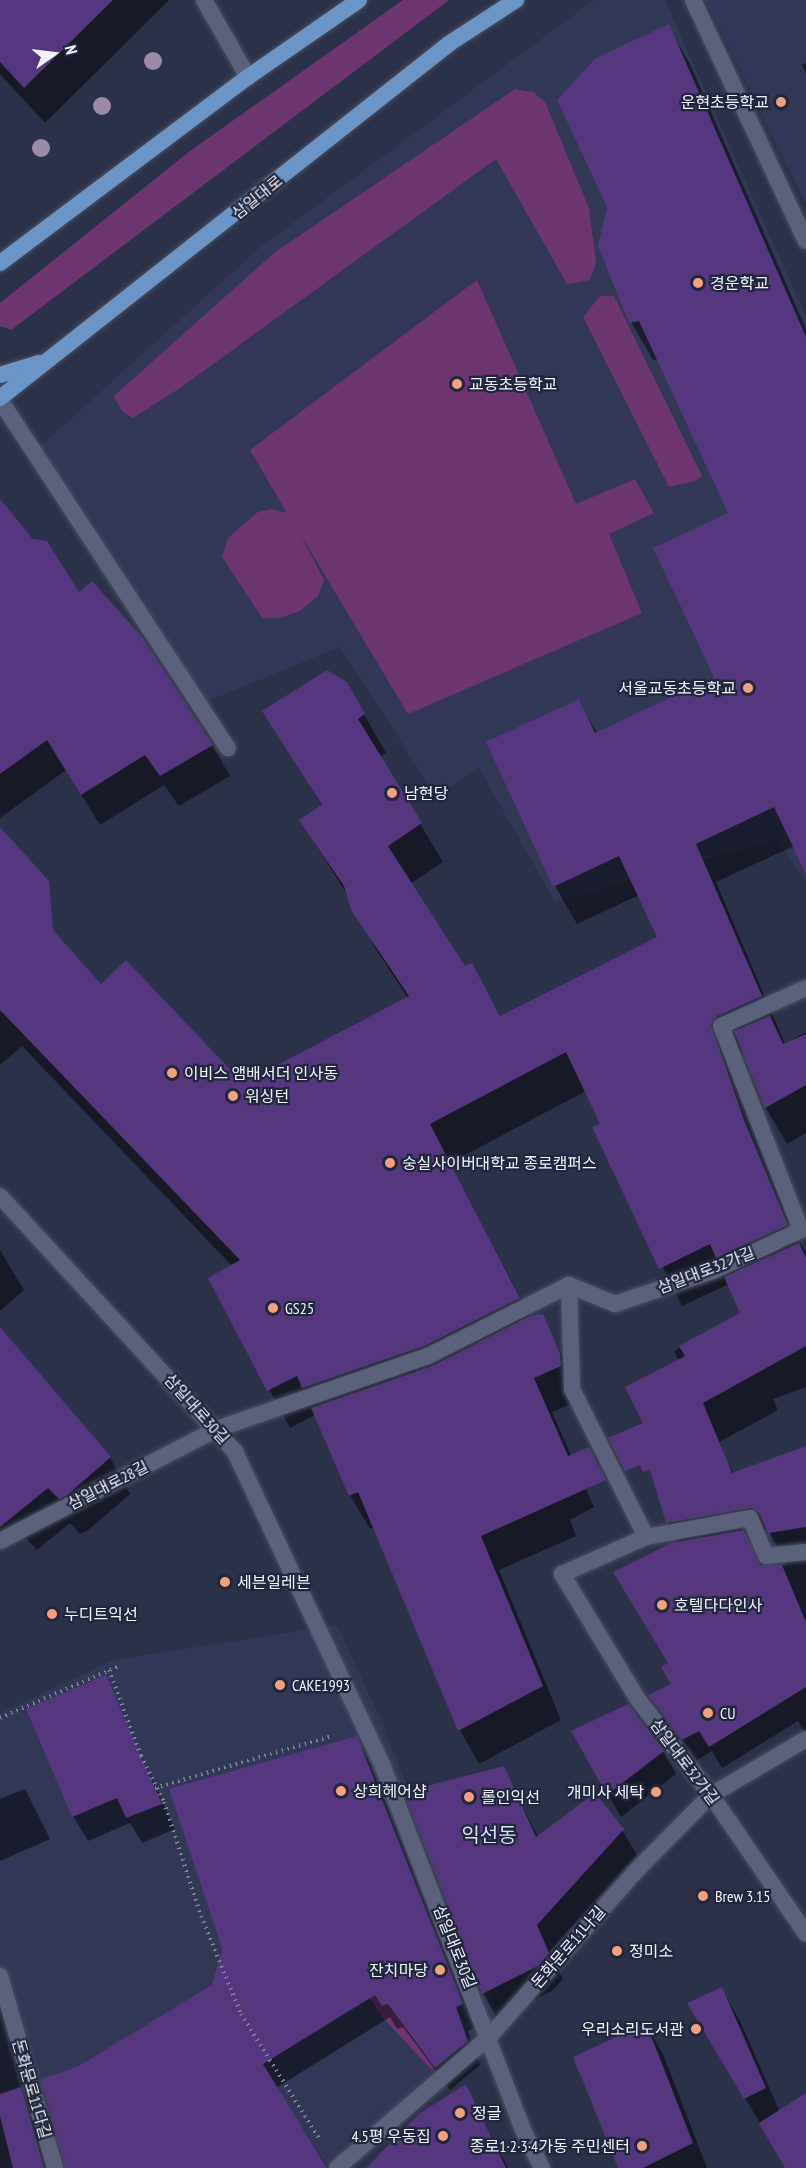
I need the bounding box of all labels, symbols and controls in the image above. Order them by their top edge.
north arrow [24,24,84,84]
text: N [61,43,82,56]
place label: 운현초등학교 [681,92,769,112]
marker: 운현초등학교 [774,95,788,109]
street label: 삼일대로 [228,171,286,223]
place label: 경운학교 [710,273,769,293]
marker: 경운학교 [691,276,705,290]
place label: 교동초등학교 [469,374,557,394]
marker: 교동초등학교 [450,377,464,391]
place label: 서울교동초등학교 [618,678,736,698]
marker: 서울교동초등학교 [741,681,755,695]
place label: 남현당 [404,783,448,803]
marker: 남현당 [385,786,399,800]
place label: 이비스 앰배서더 인사동 [184,1063,338,1083]
marker: 이비스 앰배서더 인사동 [165,1066,179,1080]
place label: 워싱턴 [245,1086,289,1106]
marker: 워싱턴 [226,1089,240,1103]
place label: 숭실사이버대학교 종로캠퍼스 [402,1153,597,1173]
marker: 숭실사이버대학교 종로캠퍼스 [383,1156,397,1170]
street label: 삼일대로32가길 [655,1243,757,1297]
place label: GS25 [285,1298,314,1318]
marker: GS25 [266,1301,280,1315]
street label: 삼일대로30길 [160,1370,234,1448]
street label: 삼일대로28길 [64,1456,152,1514]
place label: 세븐일레븐 [237,1572,311,1592]
marker: 세븐일레븐 [218,1575,232,1589]
place label: 호텔다다인사 [674,1595,762,1615]
marker: 호텔다다인사 [655,1598,669,1612]
place label: 누디트익선 [64,1604,138,1624]
marker: 누디트익선 [45,1607,59,1621]
place label: CAKE1993 [292,1675,350,1695]
marker: CAKE1993 [273,1678,287,1692]
place label: CU [720,1703,736,1723]
marker: CU [701,1706,715,1720]
street label: 삼일대로32가길 [646,1715,724,1809]
place label: 상희헤어샵 [353,1781,427,1801]
place label: 개미사 세탁 [567,1782,644,1802]
marker: 상희헤어샵 [334,1784,348,1798]
marker: 개미사 세탁 [649,1785,663,1799]
place label: 롤인익선 [481,1787,540,1807]
marker: 롤인익선 [462,1790,476,1804]
district label: 익선동 [461,1823,517,1847]
place label: Brew 3.15 [715,1886,771,1906]
marker: Brew 3.15 [696,1889,710,1903]
street label: 돈화문로11나길 [527,1902,609,1992]
street label: 삼일대로30길 [430,1903,480,1991]
place label: 정미소 [629,1941,673,1961]
marker: 정미소 [610,1944,624,1958]
place label: 잔치마당 [369,1960,428,1980]
marker: 잔치마당 [433,1963,447,1977]
place label: 우리소리도서관 [581,2019,684,2039]
marker: 우리소리도서관 [689,2022,703,2036]
street label: 돈화문로11다길 [9,2037,55,2141]
place label: 정글 [472,2103,501,2123]
marker: 정글 [453,2106,467,2120]
place label: 4.5평 우동집 [351,2126,431,2146]
marker: 4.5평 우동집 [436,2129,450,2143]
place label: 종로1·2·3·4가동 주민센터 [470,2136,630,2156]
marker: 종로1·2·3·4가동 주민센터 [635,2139,649,2153]

